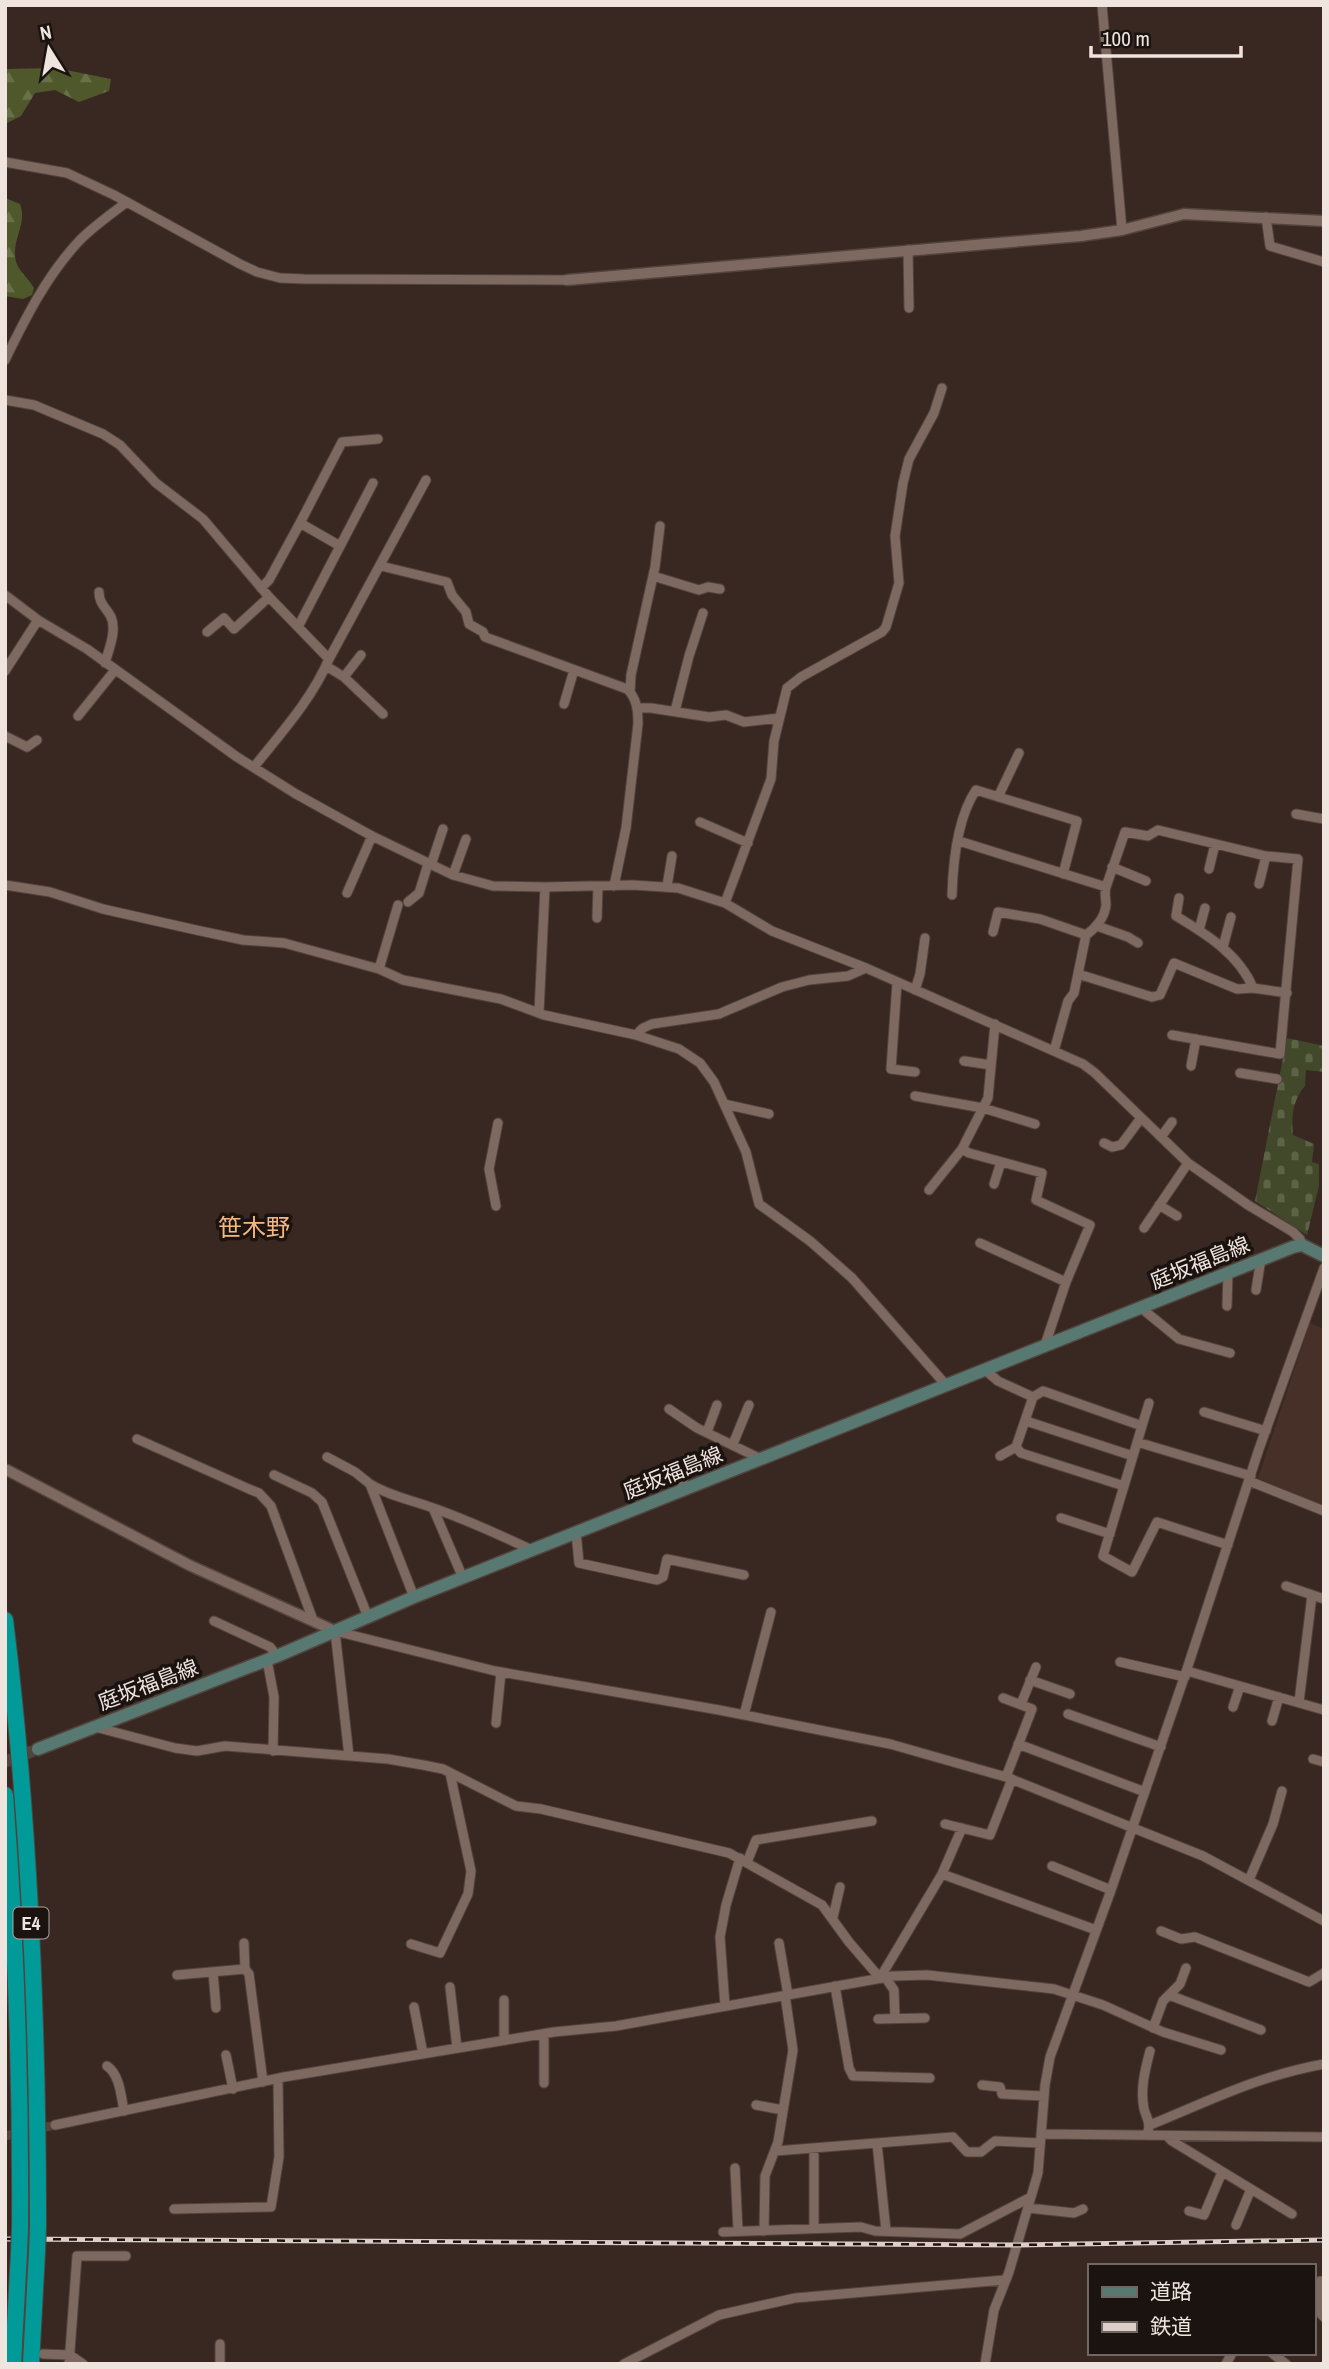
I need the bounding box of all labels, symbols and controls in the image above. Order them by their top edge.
north arrow [14,14,84,84]
scale bar [1091,14,1242,58]
text: N [38,18,54,46]
text: 100 m [1102,24,1150,53]
district label: 笹木野 [218,1211,290,1243]
street label: 庭坂福島線 [1146,1229,1254,1296]
street label: 庭坂福島線 [619,1439,727,1506]
street label: 庭坂福島線 [94,1652,202,1717]
road number: E4 [14,1908,48,1938]
legend [1088,2264,1315,2355]
text: 道路 [1150,2277,1192,2306]
text: 鉄道 [1150,2312,1192,2341]

